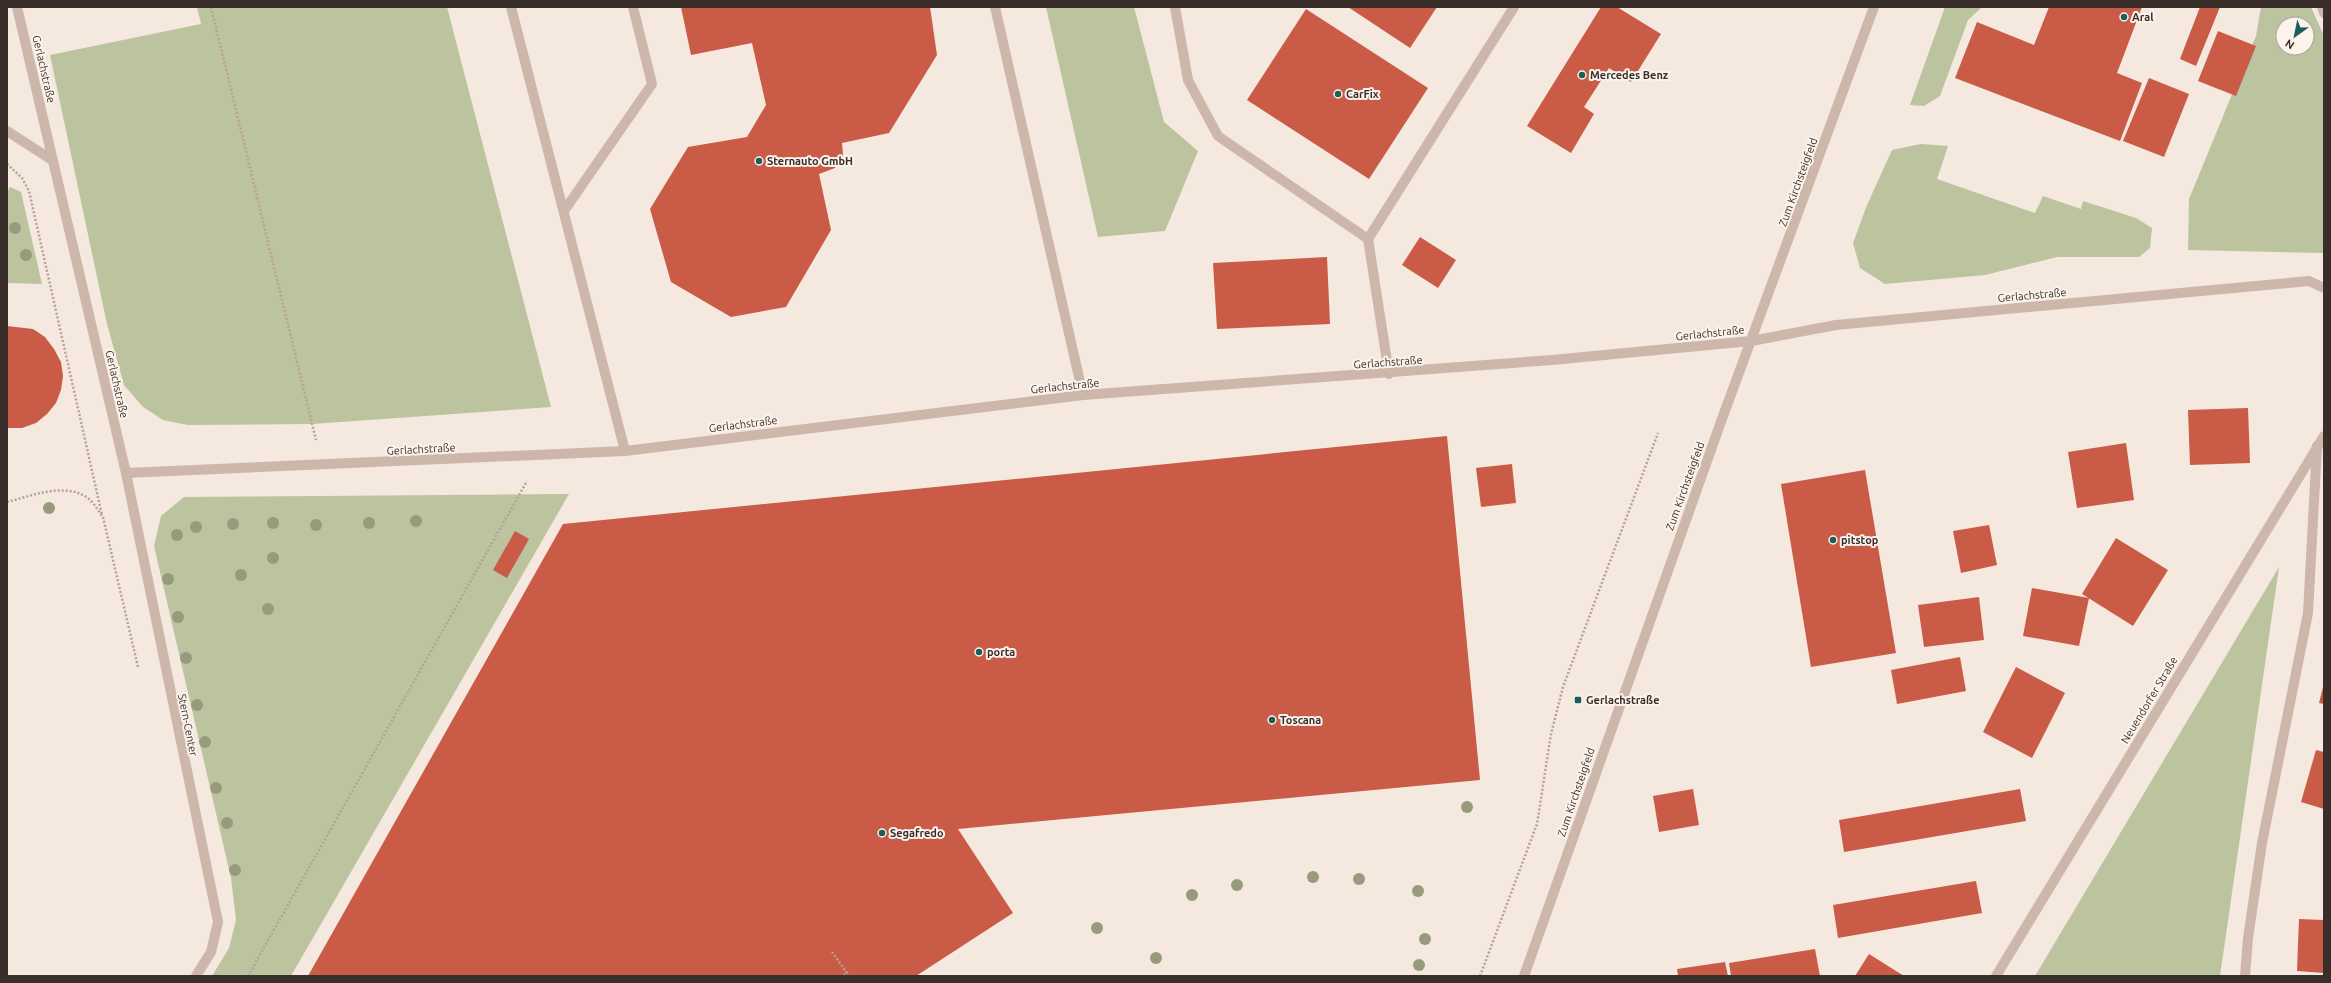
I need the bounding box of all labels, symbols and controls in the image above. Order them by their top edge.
place label: Aral [2132,11,2154,23]
marker: Aral [2119,12,2129,22]
north arrow [2275,16,2315,56]
street label: Gerlachstraße [30,34,58,104]
text: N [2283,37,2296,52]
place label: Mercedes Benz [1590,69,1669,81]
marker: Mercedes Benz [1577,70,1587,80]
place label: CarFix [1346,88,1379,100]
marker: CarFix [1333,89,1343,99]
street label: Zum Kirchsteigfeld [1776,136,1820,228]
place label: Sternauto GmbH [767,155,853,167]
marker: Sternauto GmbH [754,156,764,166]
street label: Gerlachstraße [1997,286,2067,304]
street label: Gerlachstraße [1675,323,1745,343]
street label: Gerlachstraße [103,349,131,419]
street label: Gerlachstraße [1353,354,1423,370]
street label: Gerlachstraße [1030,376,1100,396]
street label: Gerlachstraße [708,414,778,434]
street label: Zum Kirchsteigfeld [1663,440,1707,532]
street label: Gerlachstraße [386,441,456,457]
place label: pitstop [1841,534,1879,546]
marker: pitstop [1828,535,1838,545]
place label: porta [987,646,1015,658]
marker: porta [974,647,984,657]
street label: Neuendorfer Straße [2118,654,2180,746]
street label: Stern-Center [176,693,200,758]
place label: Gerlachstraße [1586,694,1660,706]
marker: Gerlachstraße [1573,695,1583,705]
place label: Toscana [1280,714,1321,726]
marker: Toscana [1267,715,1277,725]
street label: Zum Kirchsteigfeld [1555,746,1597,838]
place label: Segafredo [890,827,944,839]
marker: Segafredo [877,828,887,838]

